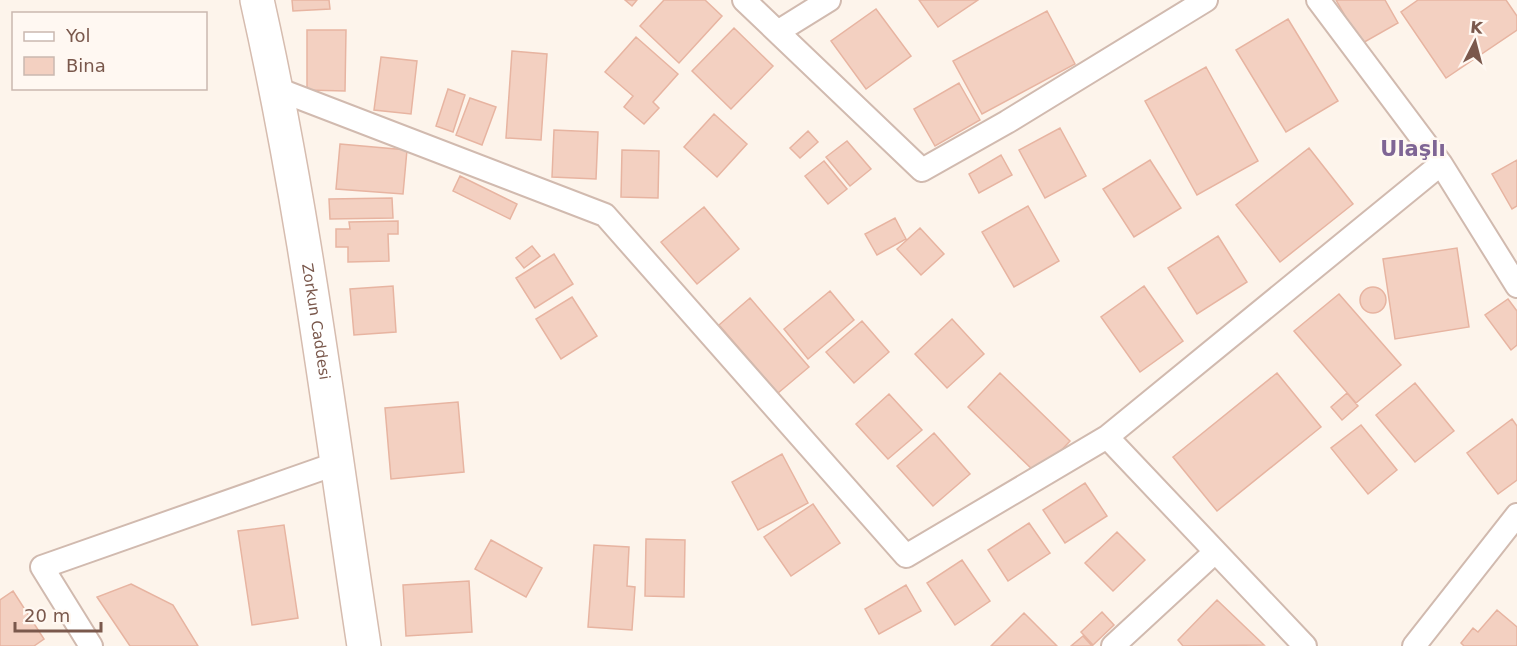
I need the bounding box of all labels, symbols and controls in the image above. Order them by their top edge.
legend [12,12,207,90]
north arrow [1445,12,1505,72]
text: K [1469,17,1484,38]
text: Yol [65,25,91,46]
text: Bina [66,55,106,76]
district label: Ulaşlı [1380,137,1446,161]
street label: Zorkun Caddesi [298,262,334,381]
scale bar [15,595,100,633]
text: 20 m [24,605,70,626]

